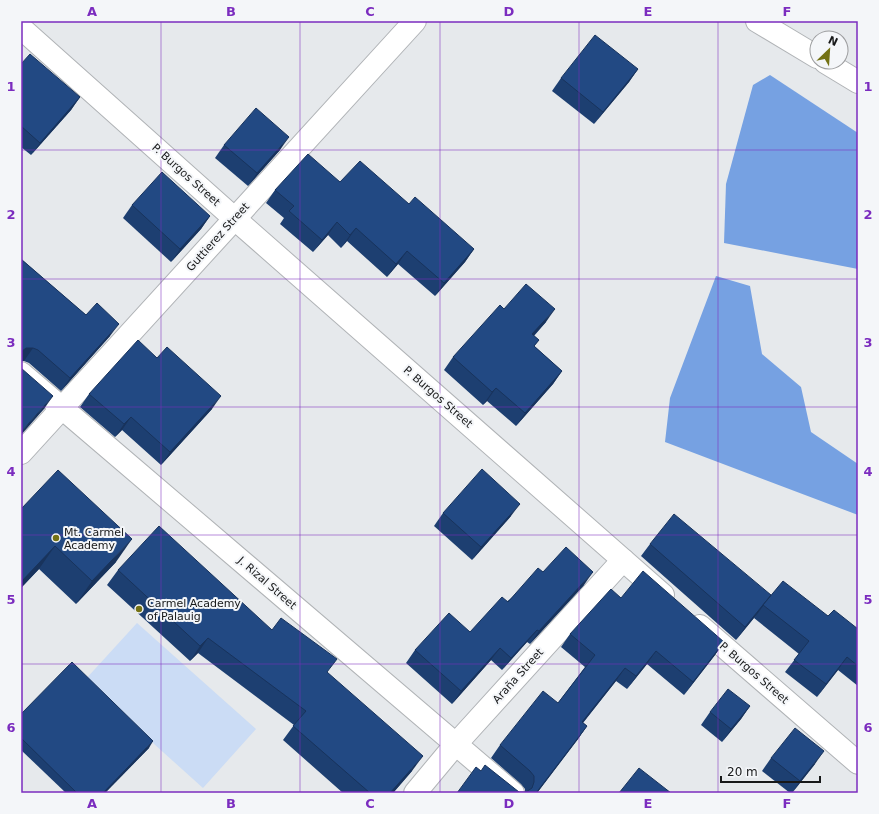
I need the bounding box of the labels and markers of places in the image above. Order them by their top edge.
place label: Mt. Carmel Academy [64,526,124,552]
marker: Mt. Carmel Academy [51,533,61,543]
place label: Carmel Academy of Palauig [147,597,241,623]
marker: Carmel Academy of Palauig [134,604,144,614]

